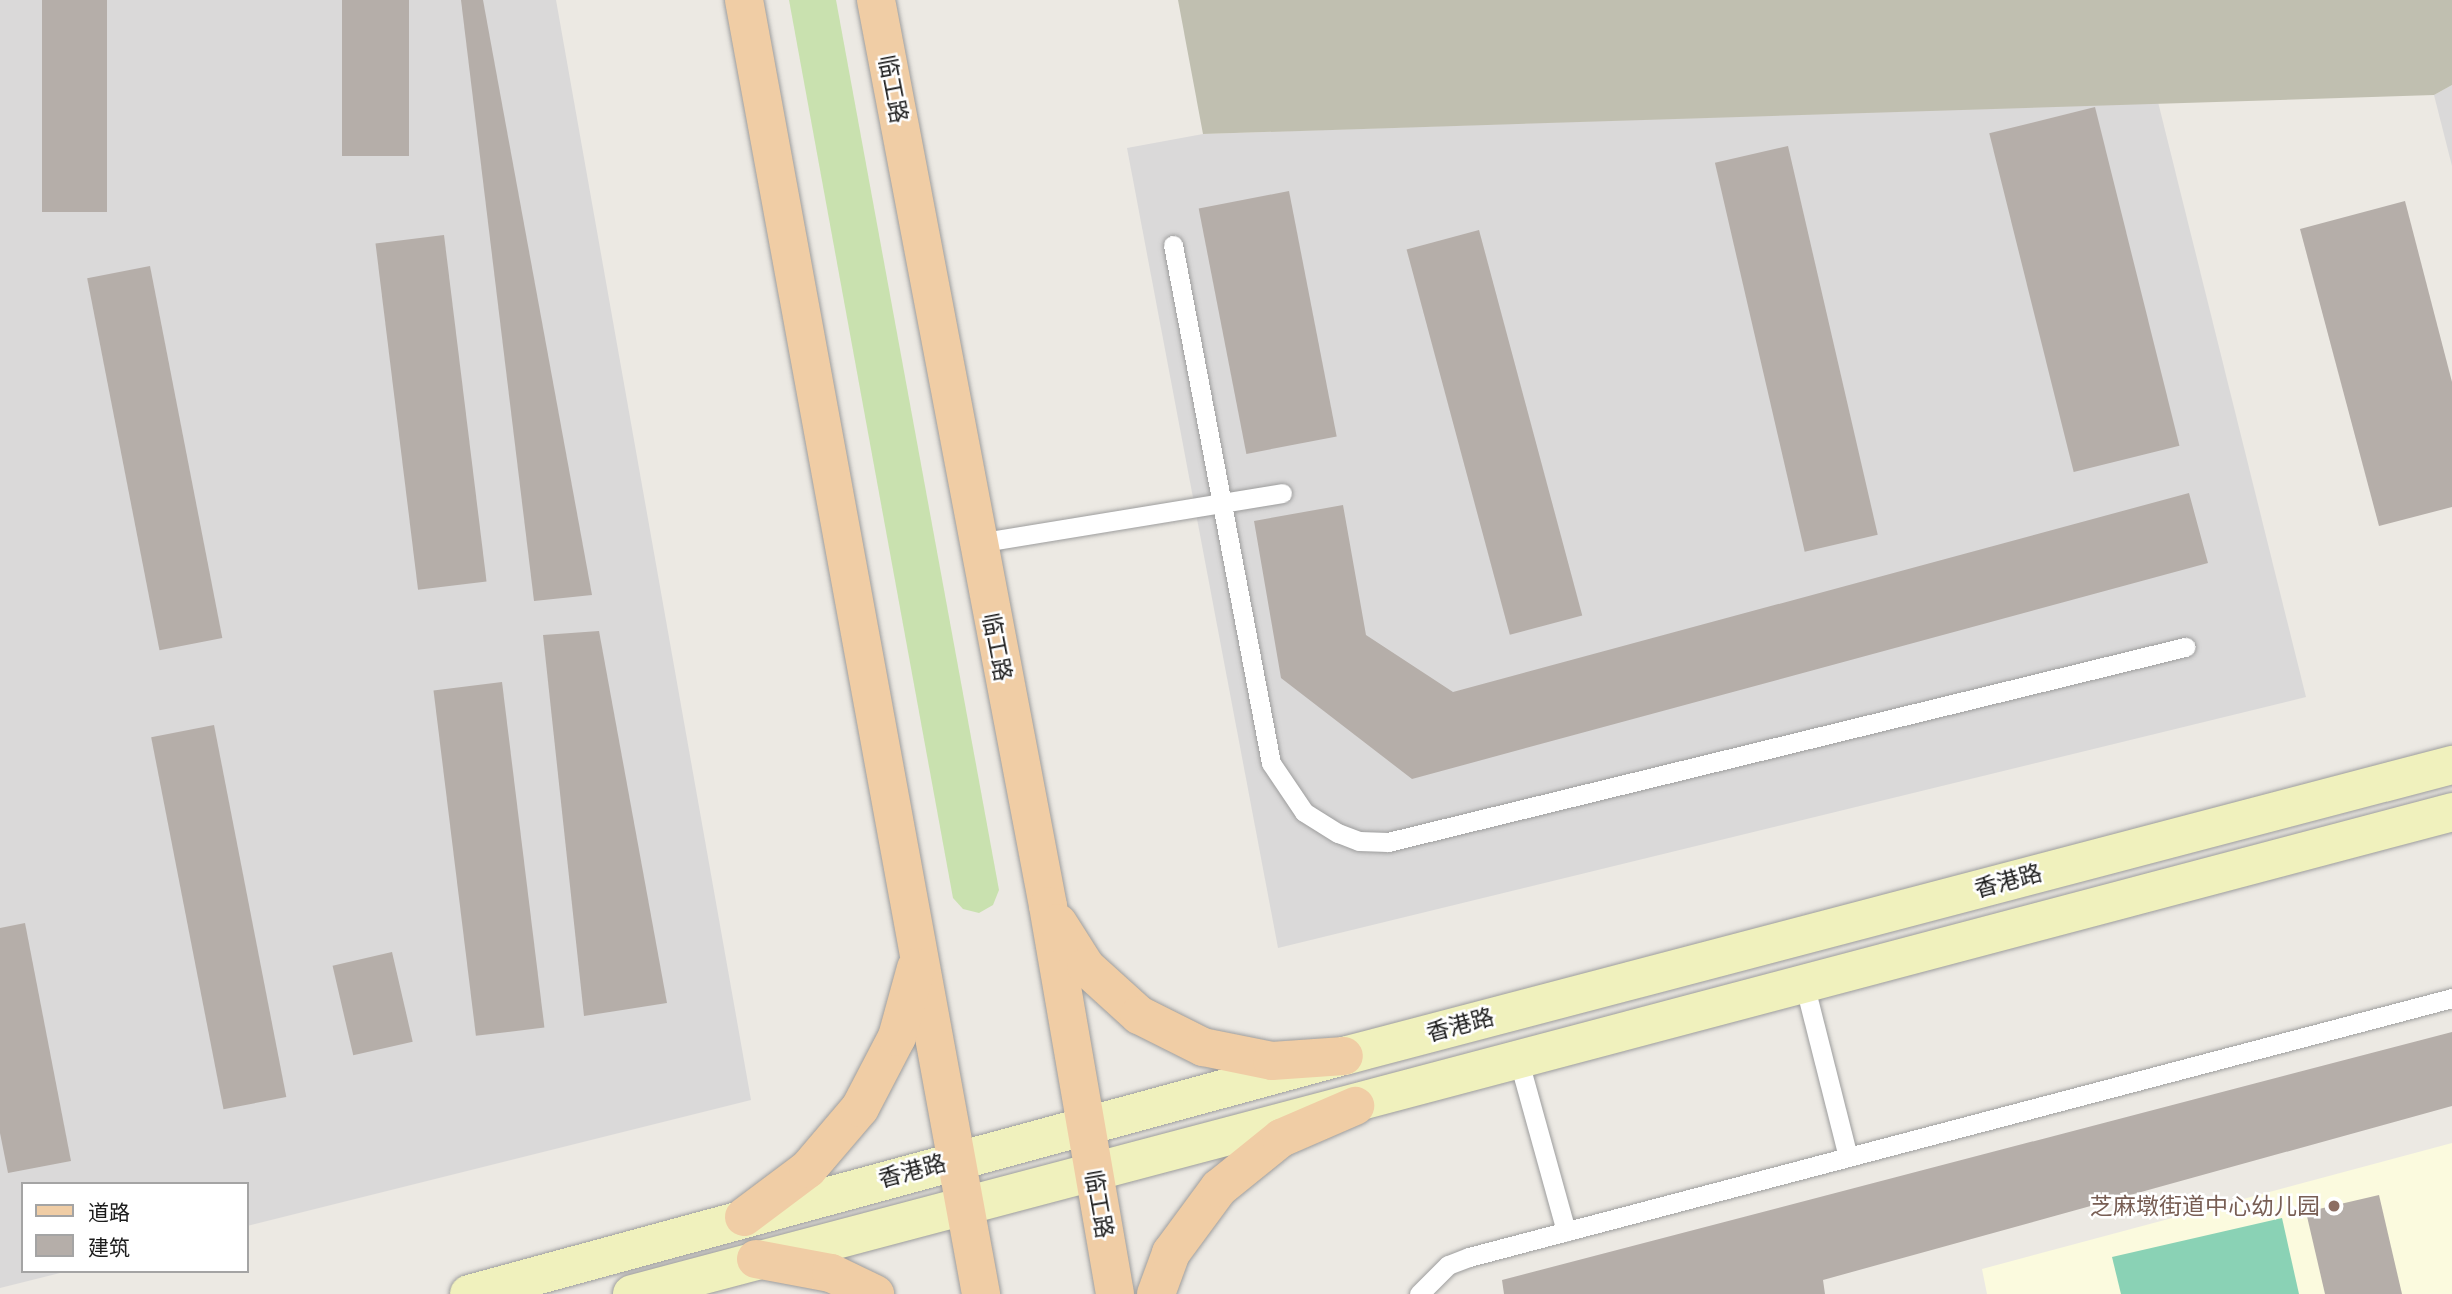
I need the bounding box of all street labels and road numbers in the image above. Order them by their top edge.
street label: 临工路 [873,53,913,125]
street label: 临工路 [977,611,1017,683]
street label: 香港路 [1971,859,2045,903]
street label: 香港路 [1423,1003,1497,1047]
street label: 香港路 [875,1149,949,1193]
street label: 临工路 [1079,1168,1119,1240]

